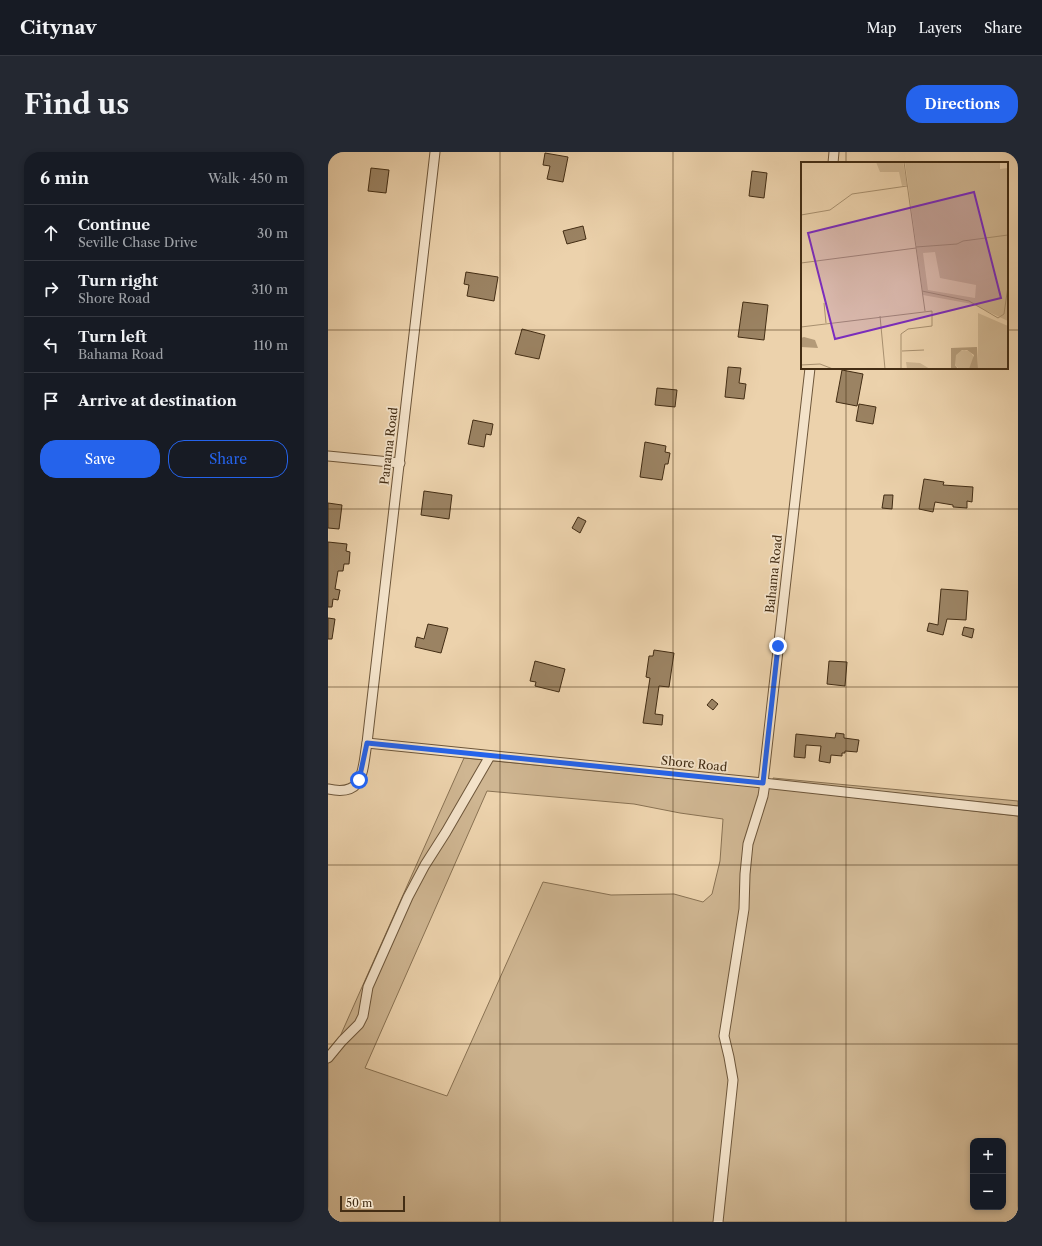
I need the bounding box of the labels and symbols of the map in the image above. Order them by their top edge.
inset map [801,162,1008,369]
street label: Panama Road [376,406,401,486]
street label: Bahama Road [762,533,785,614]
route end [769,637,787,655]
street label: Shore Road [660,753,729,775]
route start [350,771,368,789]
scale bar [340,1194,405,1213]

